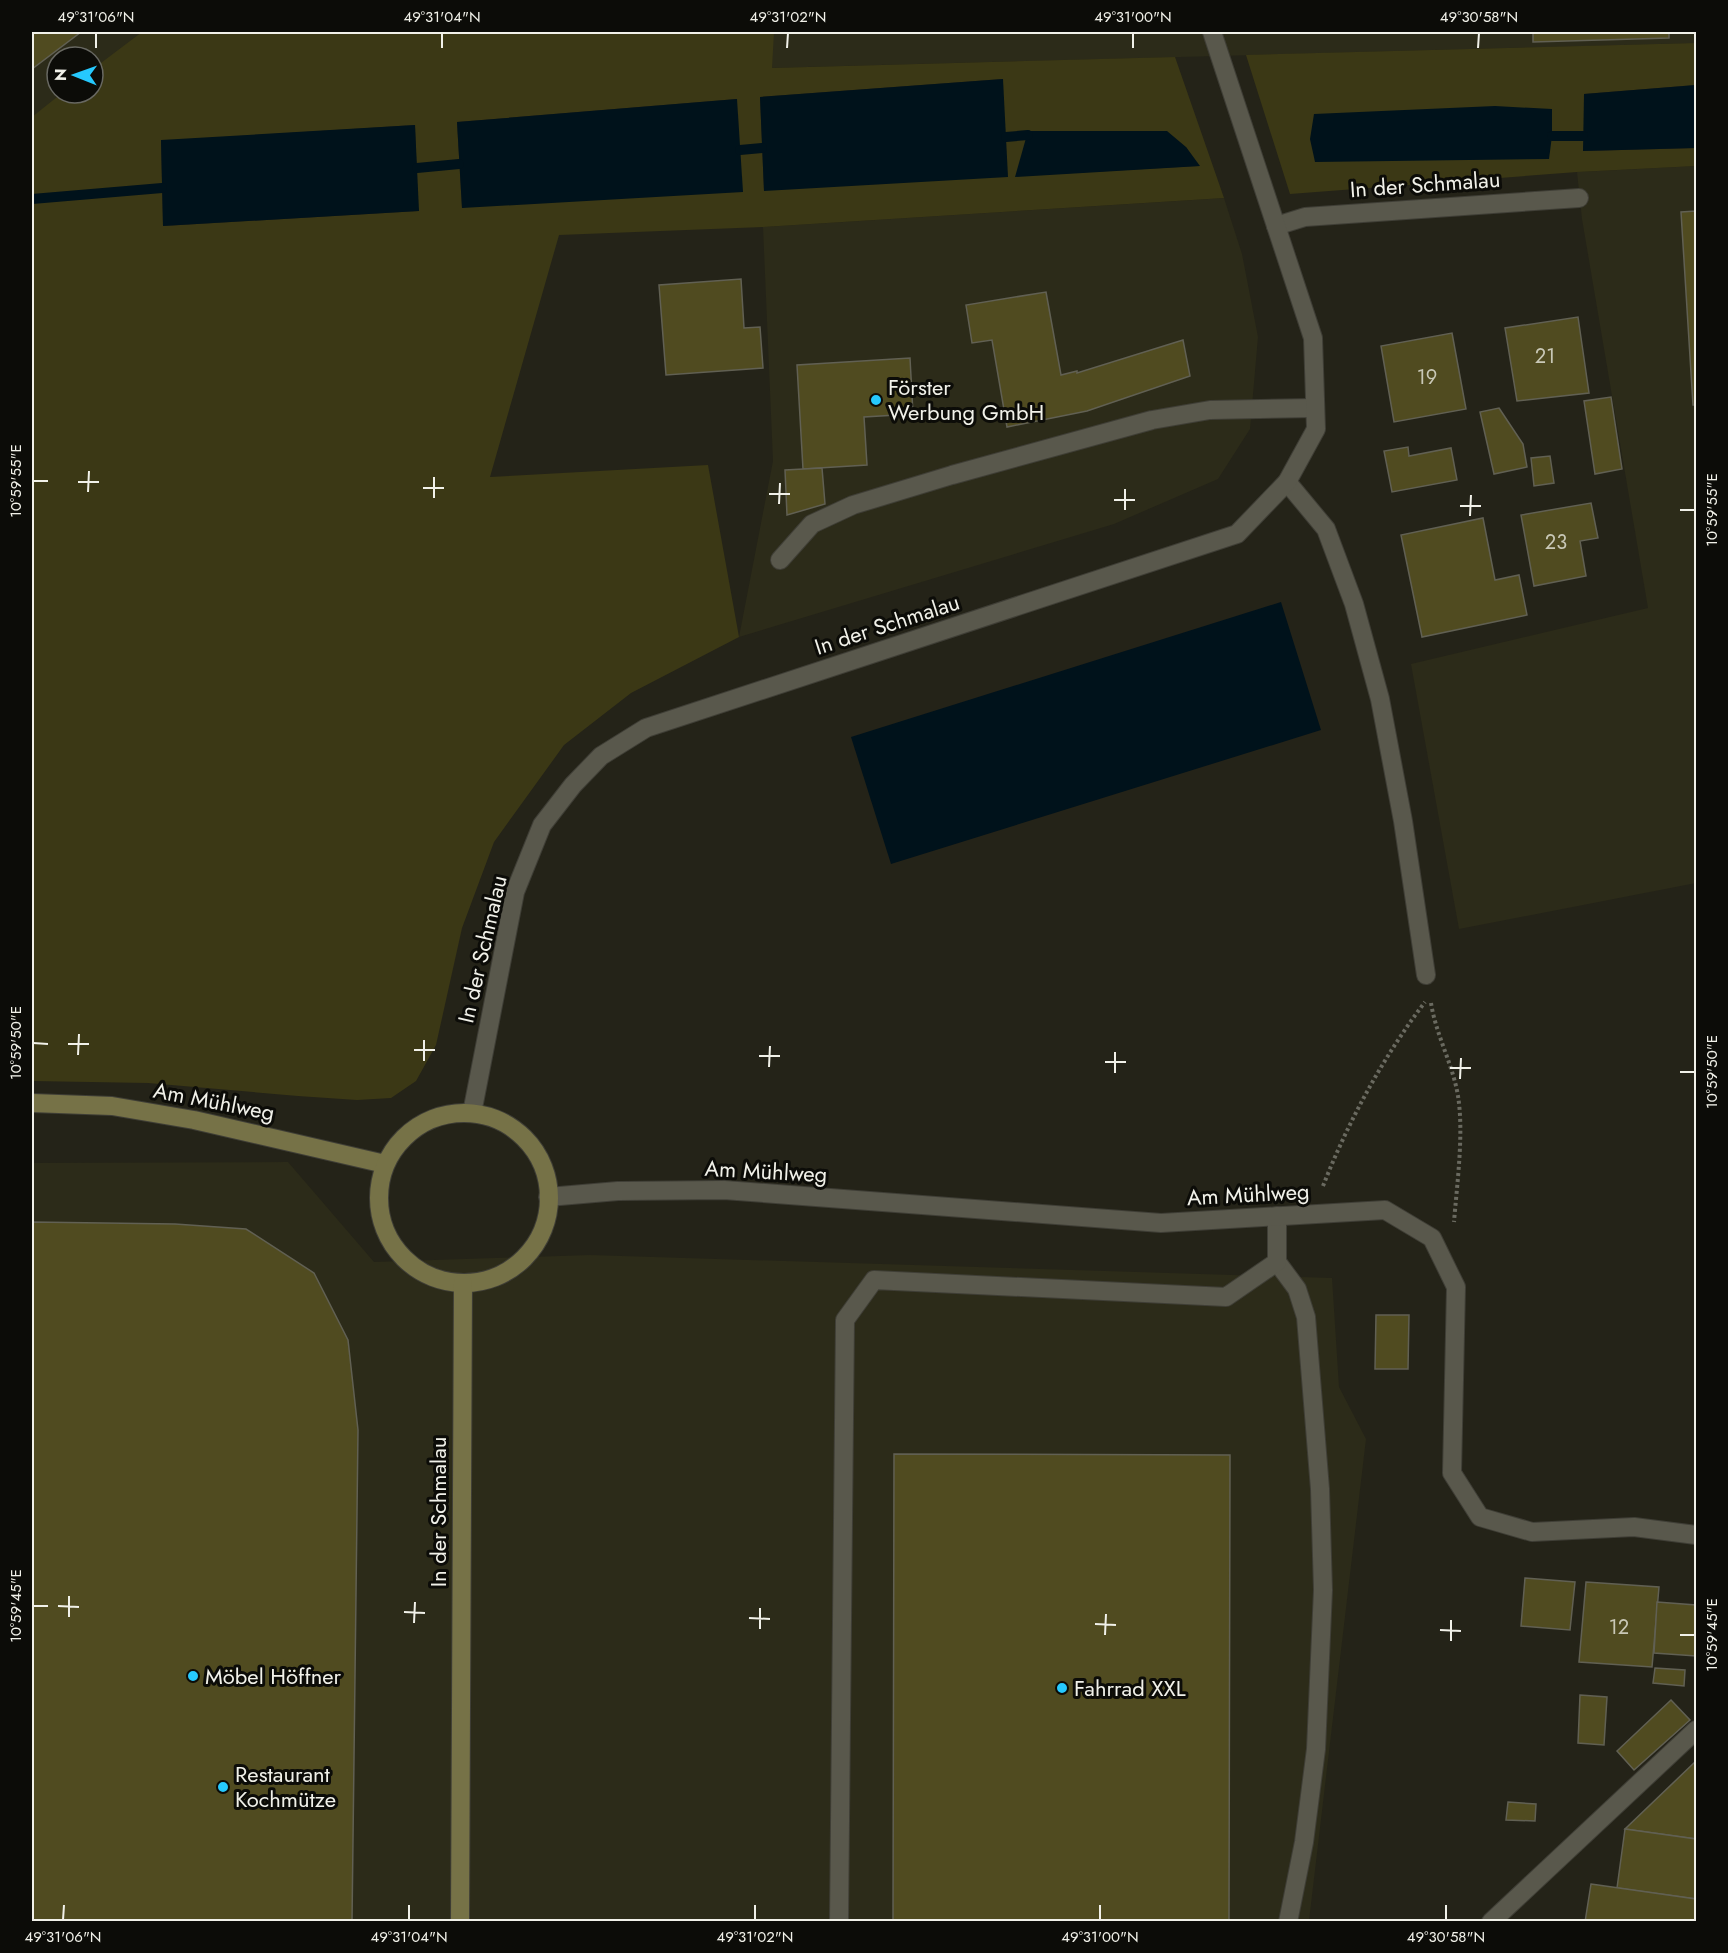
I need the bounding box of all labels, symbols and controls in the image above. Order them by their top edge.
text: 49°31'06"N [57,6,135,28]
text: 49°31'04"N [403,6,481,28]
text: 49°31'02"N [750,6,826,28]
text: 49°31'00"N [1094,6,1172,28]
text: 49°30'58"N [1440,6,1518,28]
north arrow [45,45,105,105]
text: N [49,68,72,81]
street label: In der Schmalau [1349,163,1501,205]
house number: 21 [1535,342,1555,371]
house number: 19 [1417,363,1437,392]
place label: Förster Werbung GmbH [888,371,1044,428]
marker: Förster Werbung GmbH [869,393,883,407]
text: 10°59'55"E [5,444,27,518]
text: 10°59'55"E [1701,473,1723,547]
house number: 23 [1545,528,1567,557]
street label: In der Schmalau [810,586,964,662]
street label: In der Schmalau [449,872,515,1026]
text: 10°59'50"E [5,1006,27,1080]
text: 10°59'50"E [1701,1035,1723,1109]
street label: Am Mühlweg [151,1074,277,1128]
street label: Am Mühlweg [704,1152,828,1190]
street label: Am Mühlweg [1186,1175,1310,1213]
street label: In der Schmalau [422,1437,454,1587]
text: 10°59'45"E [5,1569,27,1643]
text: 10°59'45"E [1701,1598,1723,1672]
house number: 12 [1609,1613,1629,1642]
place label: Möbel Höffner [205,1660,342,1692]
marker: Möbel Höffner [186,1669,200,1683]
place label: Fahrrad XXL [1074,1672,1186,1704]
marker: Fahrrad XXL [1055,1681,1069,1695]
place label: Restaurant Kochmütze [235,1758,336,1815]
marker: Restaurant Kochmütze [216,1780,230,1794]
text: 49°31'06"N [24,1926,102,1948]
text: 49°31'04"N [370,1926,448,1948]
text: 49°31'02"N [717,1926,793,1948]
text: 49°31'00"N [1061,1926,1139,1948]
text: 49°30'58"N [1407,1926,1485,1948]

